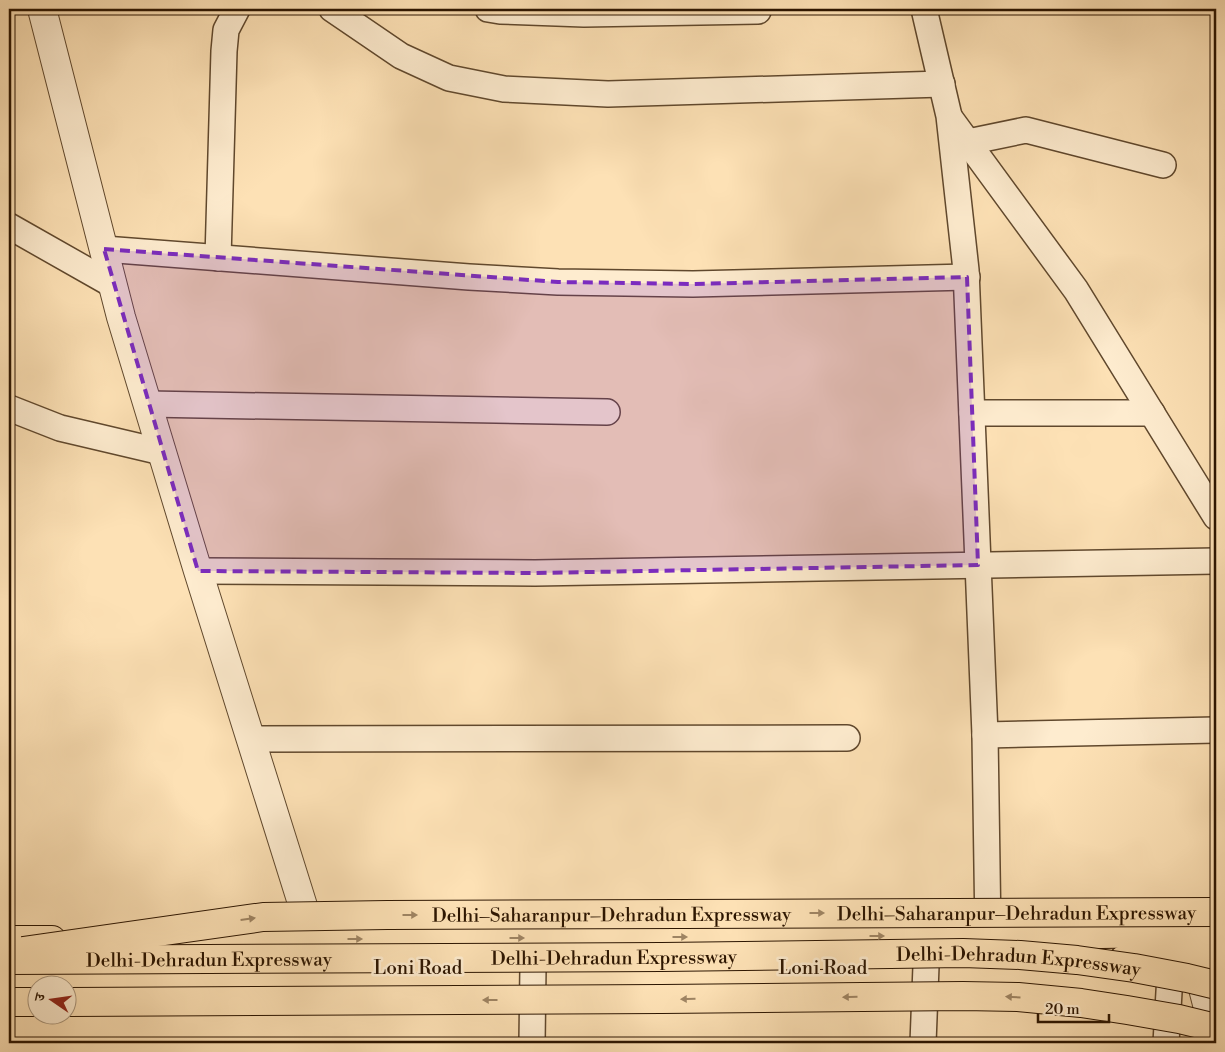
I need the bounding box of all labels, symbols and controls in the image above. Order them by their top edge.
street label: Delhi–Saharanpur–Dehradun Expressway [837,901,1197,926]
street label: Delhi–Saharanpur–Dehradun Expressway [432,903,792,928]
one-way arrow [810,909,826,917]
one-way arrow [402,911,418,919]
one-way arrow [240,915,256,923]
one-way arrow [870,932,886,940]
one-way arrow [672,933,688,941]
one-way arrow [510,934,526,942]
one-way arrow [347,935,363,943]
street label: Delhi-Dehradun Expressway [896,942,1144,982]
street label: Delhi-Dehradun Expressway [491,945,738,971]
street label: Delhi-Dehradun Expressway [86,948,333,973]
street label: Loni Road [374,956,463,980]
street label: Loni Road [779,956,868,980]
north arrow [28,974,78,1024]
text: उ [31,991,50,1004]
scale bar [1038,992,1109,1024]
one-way arrow [842,993,858,1001]
one-way arrow [1004,993,1020,1001]
one-way arrow [679,995,695,1003]
one-way arrow [482,996,498,1004]
text: 20 m [1045,1000,1080,1019]

